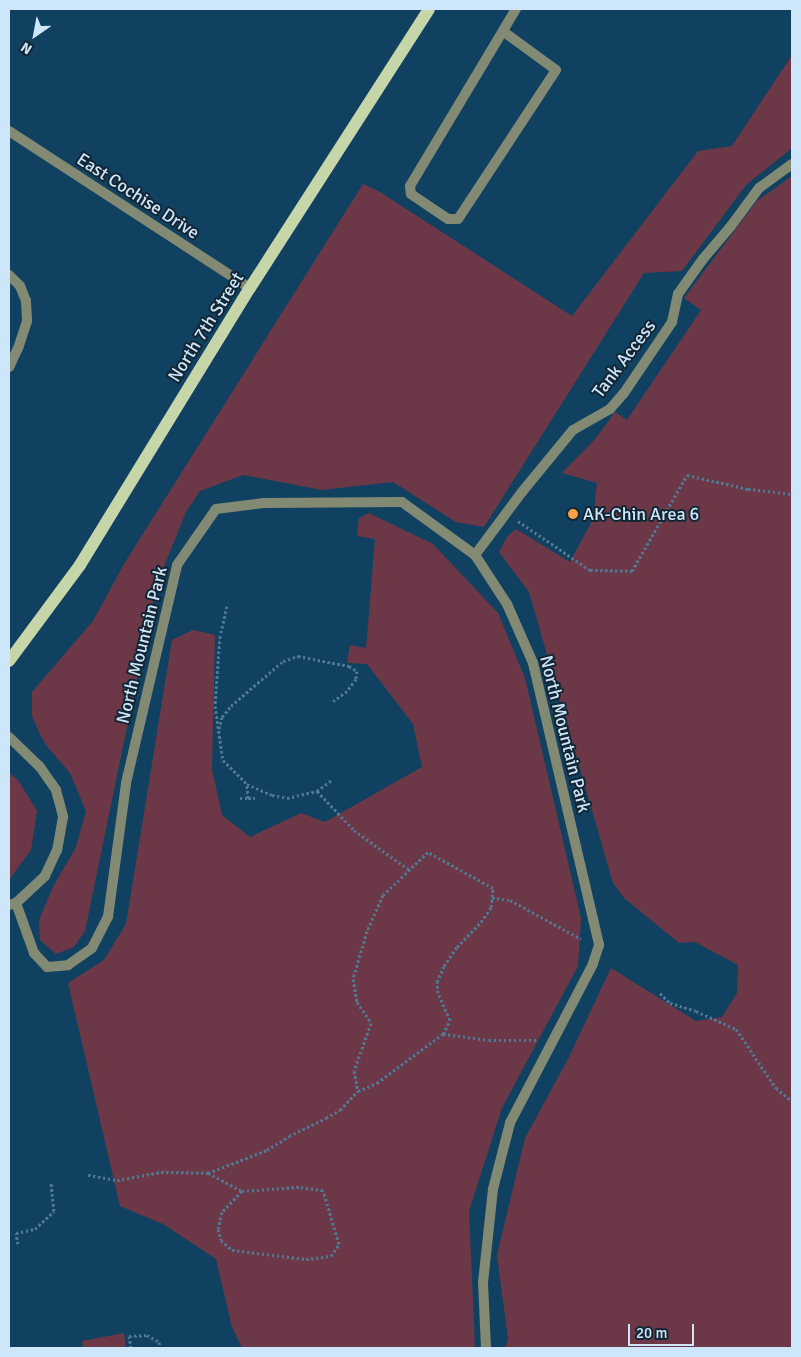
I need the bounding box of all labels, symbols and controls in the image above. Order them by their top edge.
north arrow [10,10,60,60]
text: N [18,38,35,58]
street label: East Cochise Drive [73,148,203,244]
street label: North 7th Street [164,268,248,386]
street label: Tank Access [588,316,660,402]
place label: AK-Chin Area 6 [583,503,699,525]
marker: AK-Chin Area 6 [567,508,579,520]
street label: North Mountain Park [112,564,172,726]
street label: North Mountain Park [535,653,595,815]
scale bar [631,1314,697,1346]
text: 20 m [636,1324,667,1342]

